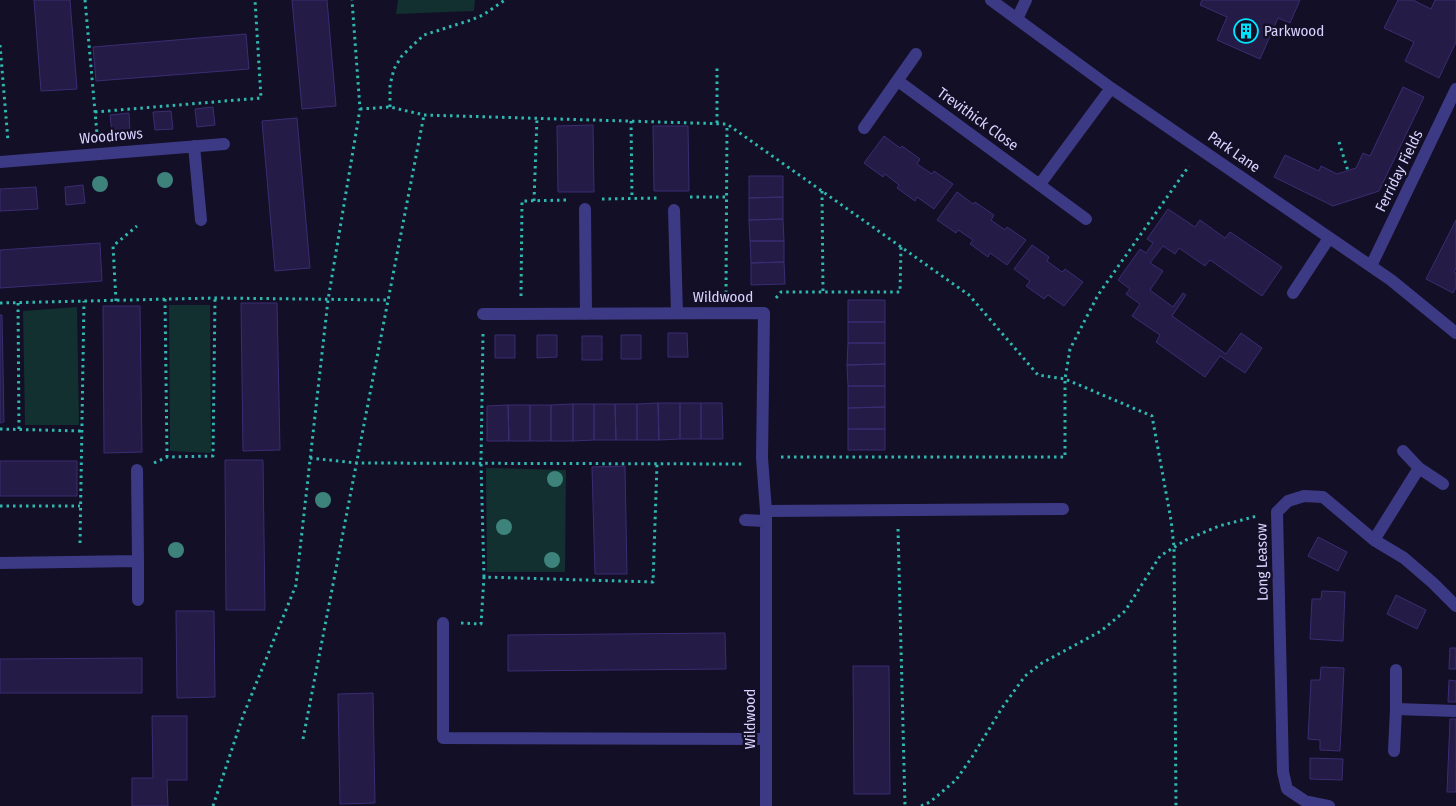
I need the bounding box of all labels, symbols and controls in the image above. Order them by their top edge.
building icon: Parkwood [1233,18,1259,44]
place label: Parkwood [1264,22,1324,40]
street label: Trevithick Close [934,84,1022,154]
street label: Woodrows [78,124,144,148]
street label: Ferriday Fields [1371,127,1427,215]
street label: Park Lane [1205,128,1263,176]
street label: Wildwood [693,288,753,306]
street label: Long Leasow [1252,523,1272,601]
street label: Wildwood [741,689,759,749]

